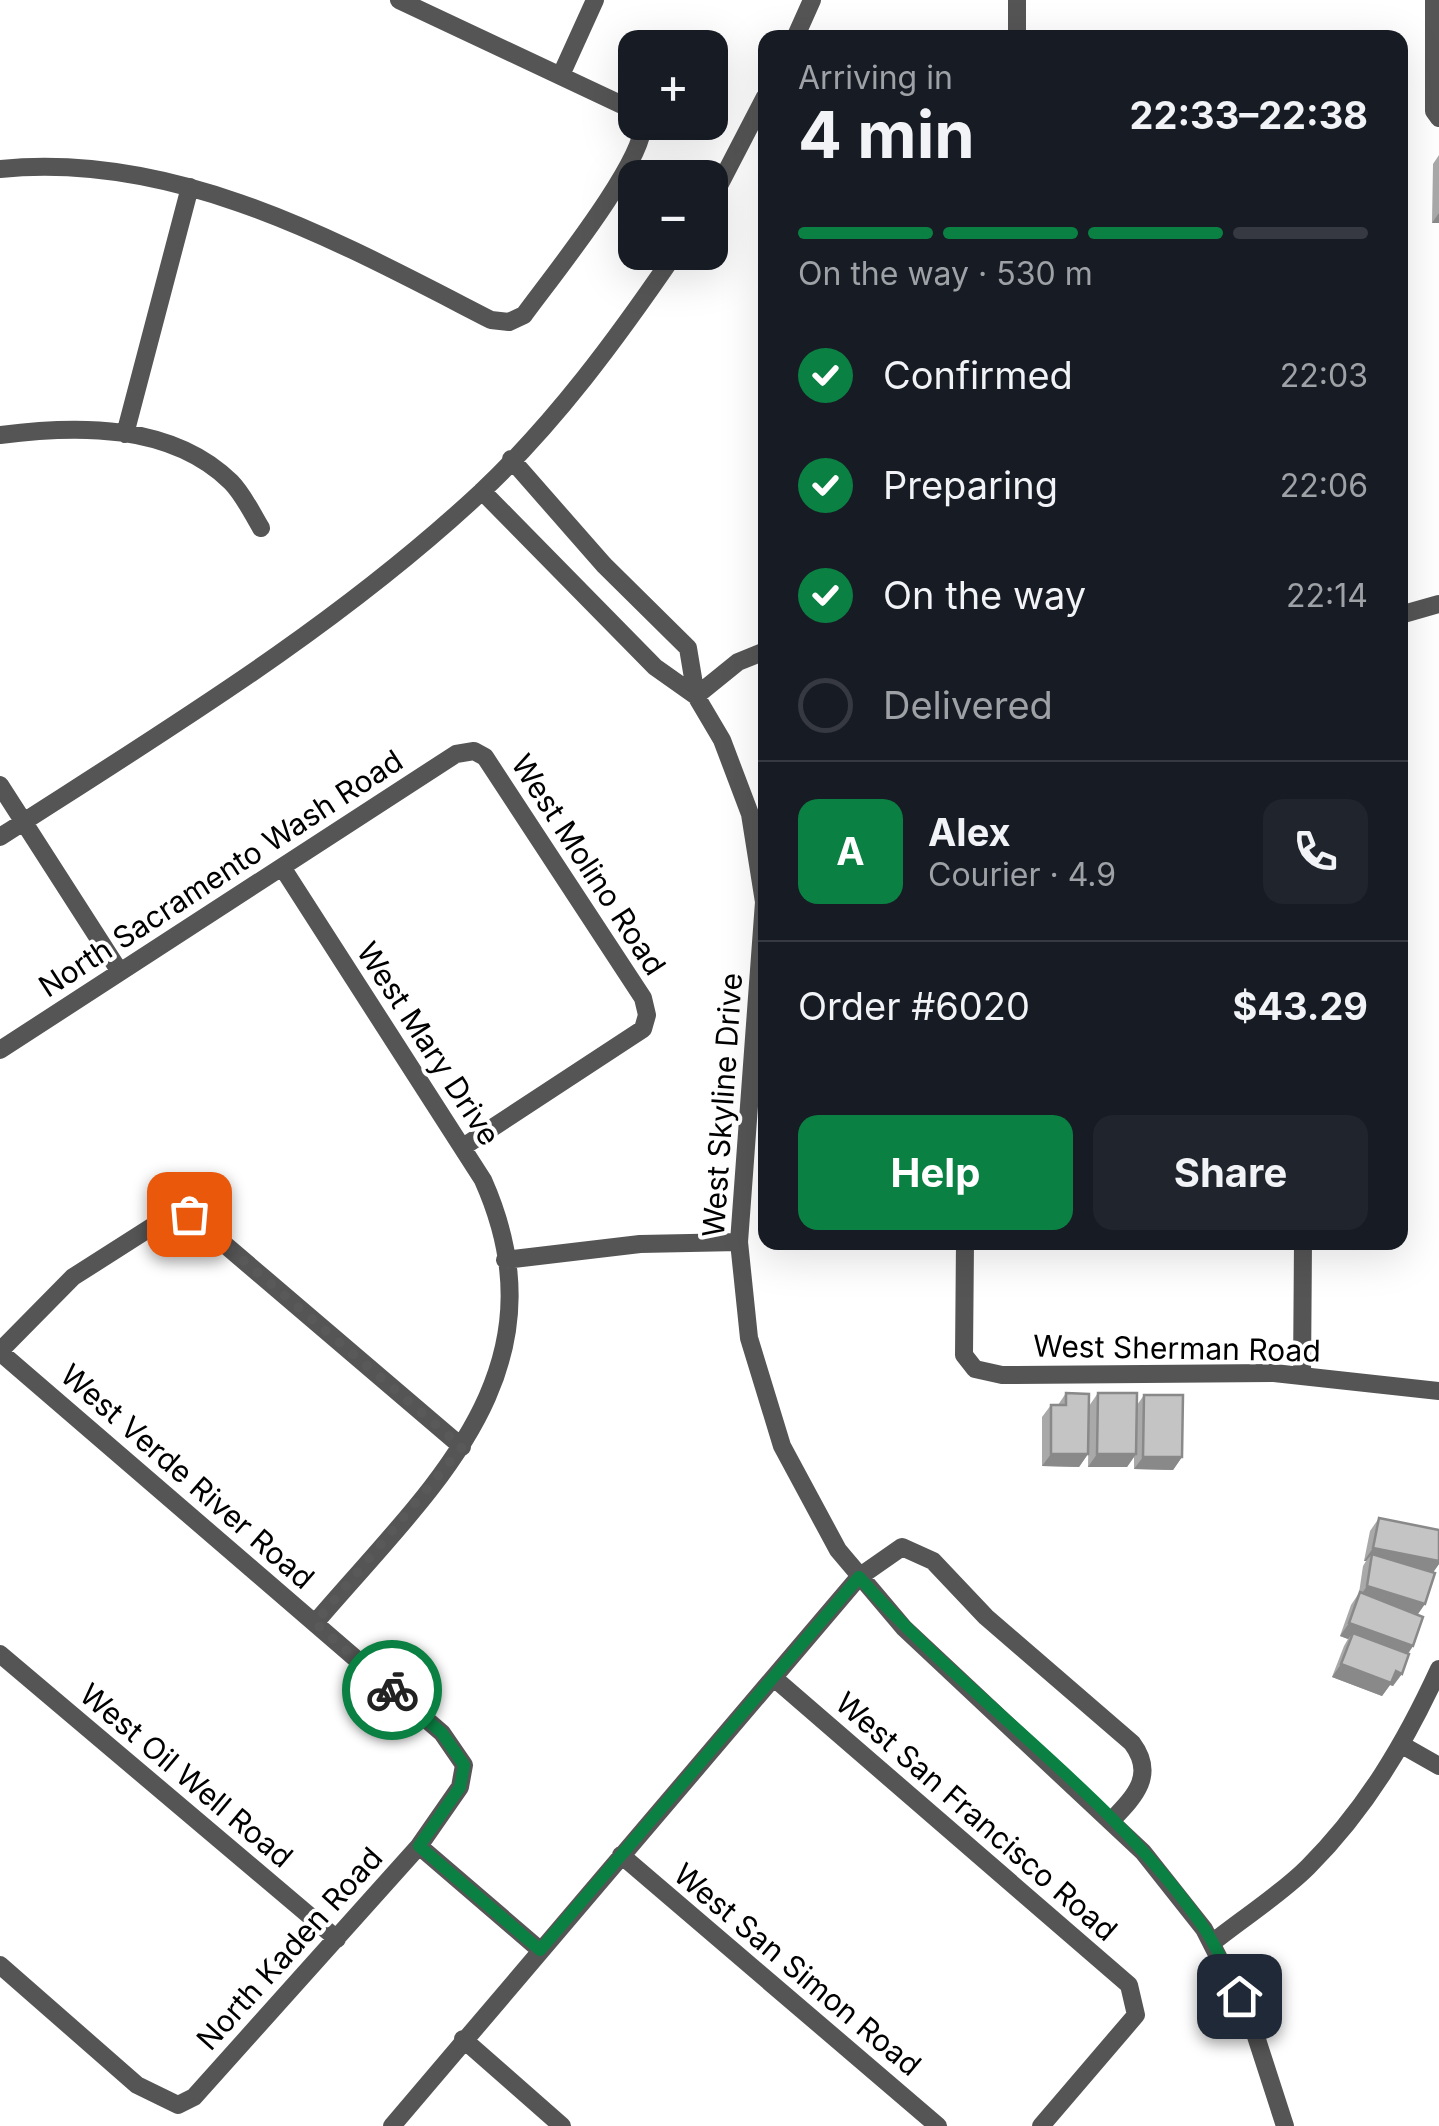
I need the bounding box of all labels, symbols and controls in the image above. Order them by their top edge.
map controls [618,30,728,270]
button: + [618,30,728,140]
text: Arriving in [798,58,953,97]
text: 22:33–22:38 [1130,92,1368,138]
text: 4 min [798,95,975,174]
button: − [618,160,728,270]
text: On the way · 530 m [798,254,1093,293]
icon: check [798,348,853,403]
text: Confirmed [883,352,1073,398]
text: 22:03 [1280,356,1368,395]
icon: check [798,458,853,513]
text: Preparing [883,462,1058,508]
text: 22:06 [1280,466,1368,505]
icon: check [798,568,853,623]
text: On the way [883,572,1086,618]
text: 22:14 [1286,576,1368,615]
text: Delivered [883,682,1053,728]
street label: North Sacramento Wash Road [32,742,409,1004]
street label: West Molino Road [504,747,674,982]
button: phone [1263,799,1368,904]
text: Alex [928,809,1011,855]
text: A [836,828,865,874]
text: Courier · 4.9 [928,855,1116,894]
street label: West Mary Drive [350,935,508,1152]
street label: West Skyline Drive [695,972,749,1238]
text: Order #6020 [798,983,1030,1029]
text: $43.29 [1232,983,1368,1029]
button: Help [798,1115,1073,1230]
button: Share [1093,1115,1368,1230]
pin [147,1172,232,1257]
icon: bag [162,1187,217,1242]
street label: West Sherman Road [1033,1327,1321,1369]
street label: West Verde River Road [54,1356,322,1596]
courier [342,1640,442,1740]
icon: bike [365,1663,420,1718]
street label: West Oil Well Road [73,1676,300,1875]
street label: West San Francisco Road [829,1684,1125,1948]
street label: North Kaden Road [189,1840,390,2057]
street label: West San Simon Road [667,1855,928,2083]
pin [1197,1954,1282,2039]
icon: home [1212,1969,1267,2024]

